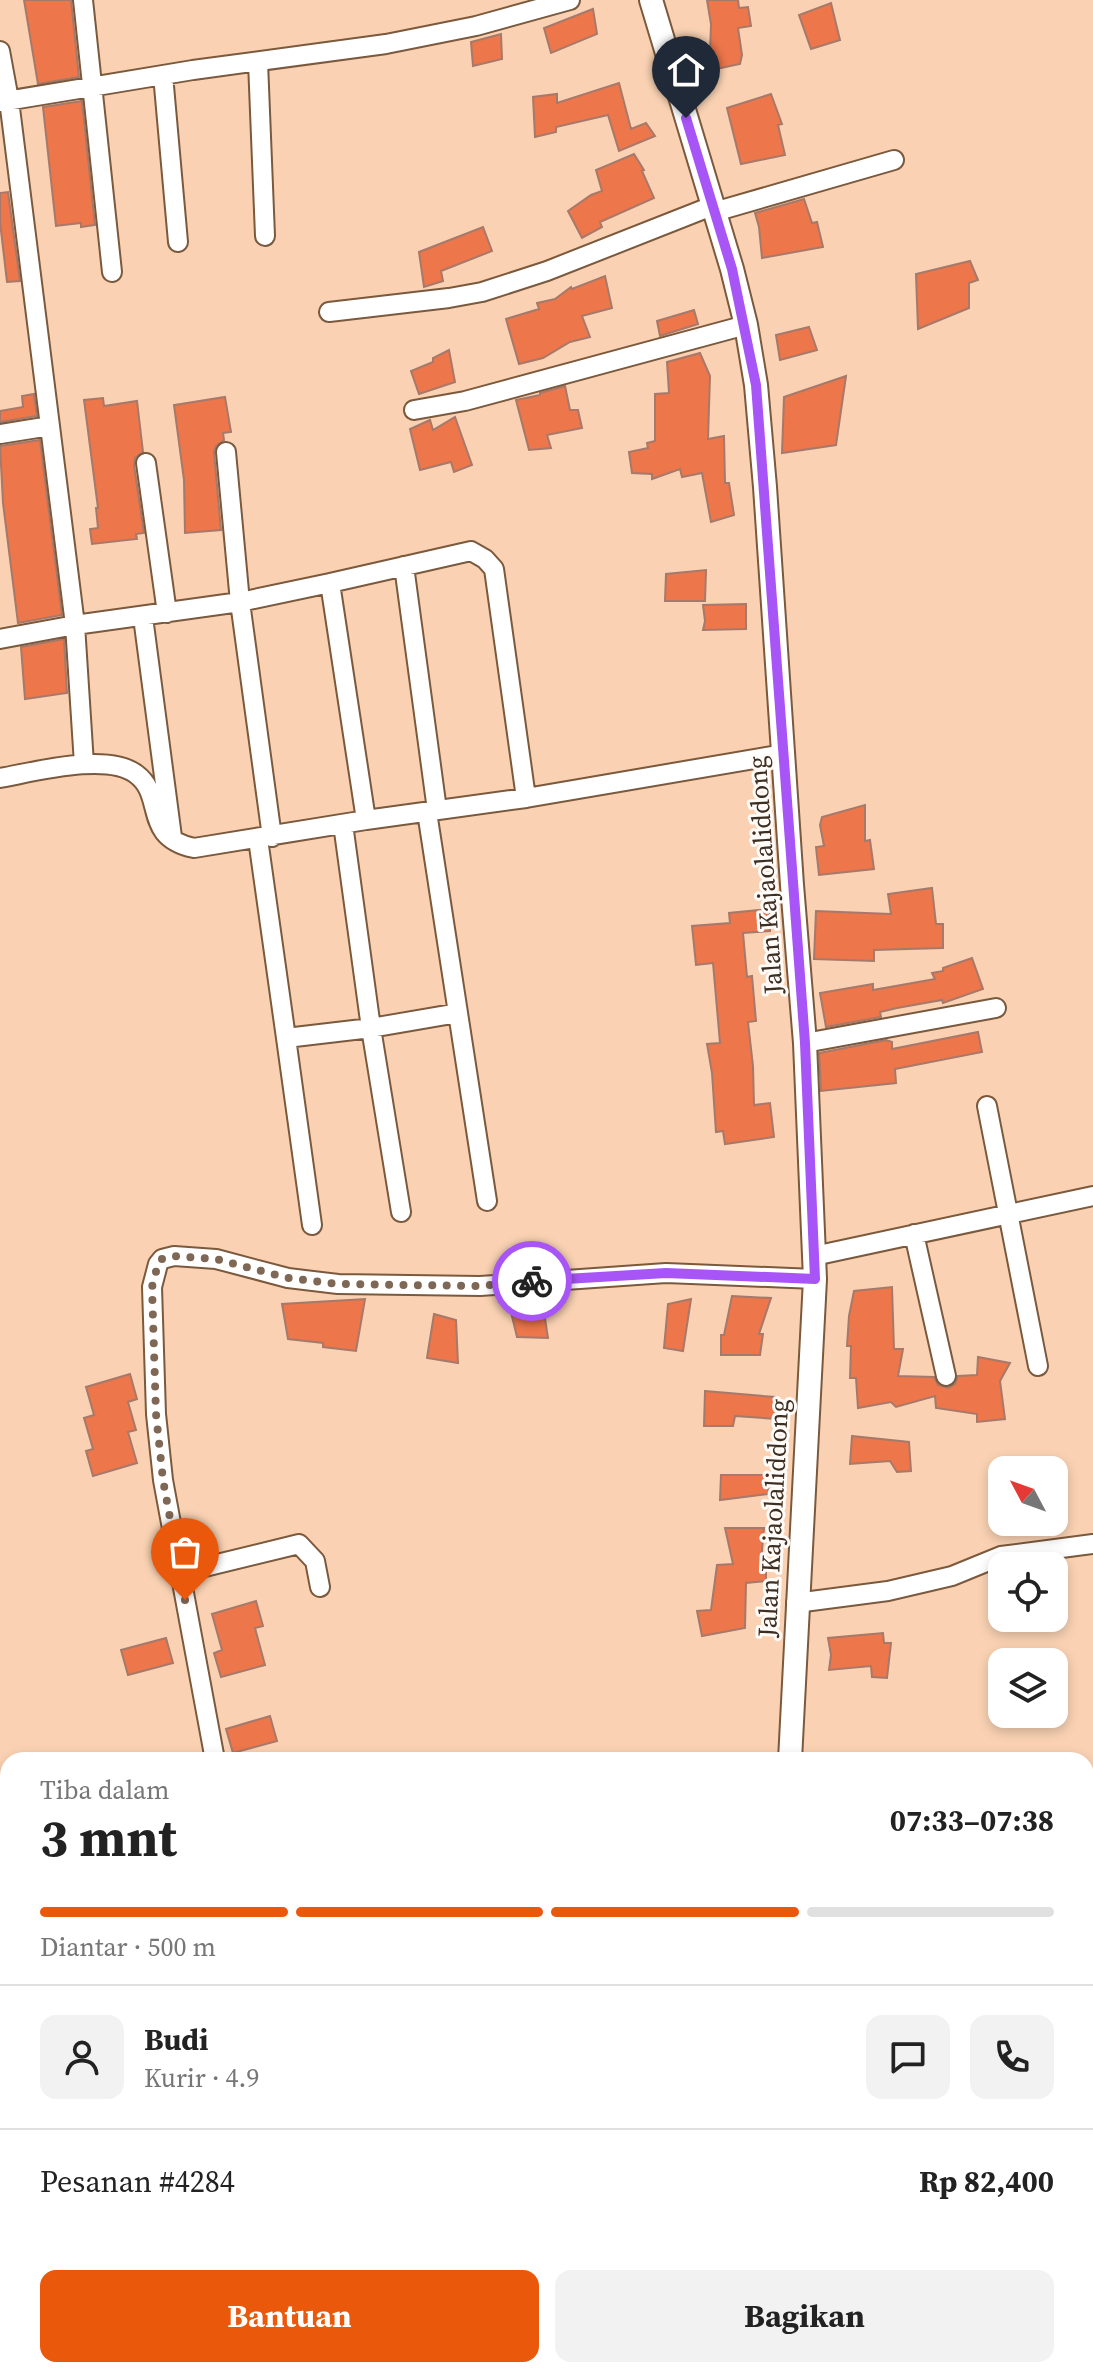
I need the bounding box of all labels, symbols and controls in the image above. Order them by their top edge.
pin [652,36,720,118]
icon: home [664,48,708,92]
street label: Jalan Kajaolaliddong [739,755,791,996]
courier [492,1241,572,1321]
icon: bike [510,1259,554,1303]
street label: Jalan Kajaolaliddong [749,1398,797,1639]
north arrow [988,1456,1068,1536]
map controls [988,1456,1068,1728]
pin [151,1518,219,1600]
icon: bag [163,1530,207,1574]
button: locate [988,1552,1068,1632]
button: layers [988,1648,1068,1728]
text: Tiba dalam [40,1772,169,1808]
text: 07:33–07:38 [890,1800,1054,1841]
text: 3 mnt [40,1802,177,1873]
text: Diantar · 500 m [40,1929,216,1965]
button: person [40,2015,124,2099]
button: chat [866,2015,950,2099]
button: phone [970,2015,1054,2099]
text: Budi [144,2019,209,2060]
text: Kurir · 4.9 [144,2060,259,2096]
text: Pesanan #4284 [40,2161,235,2202]
text: Rp 82,400 [919,2161,1054,2202]
button: Bantuan [40,2270,539,2362]
button: Bagikan [555,2270,1054,2362]

